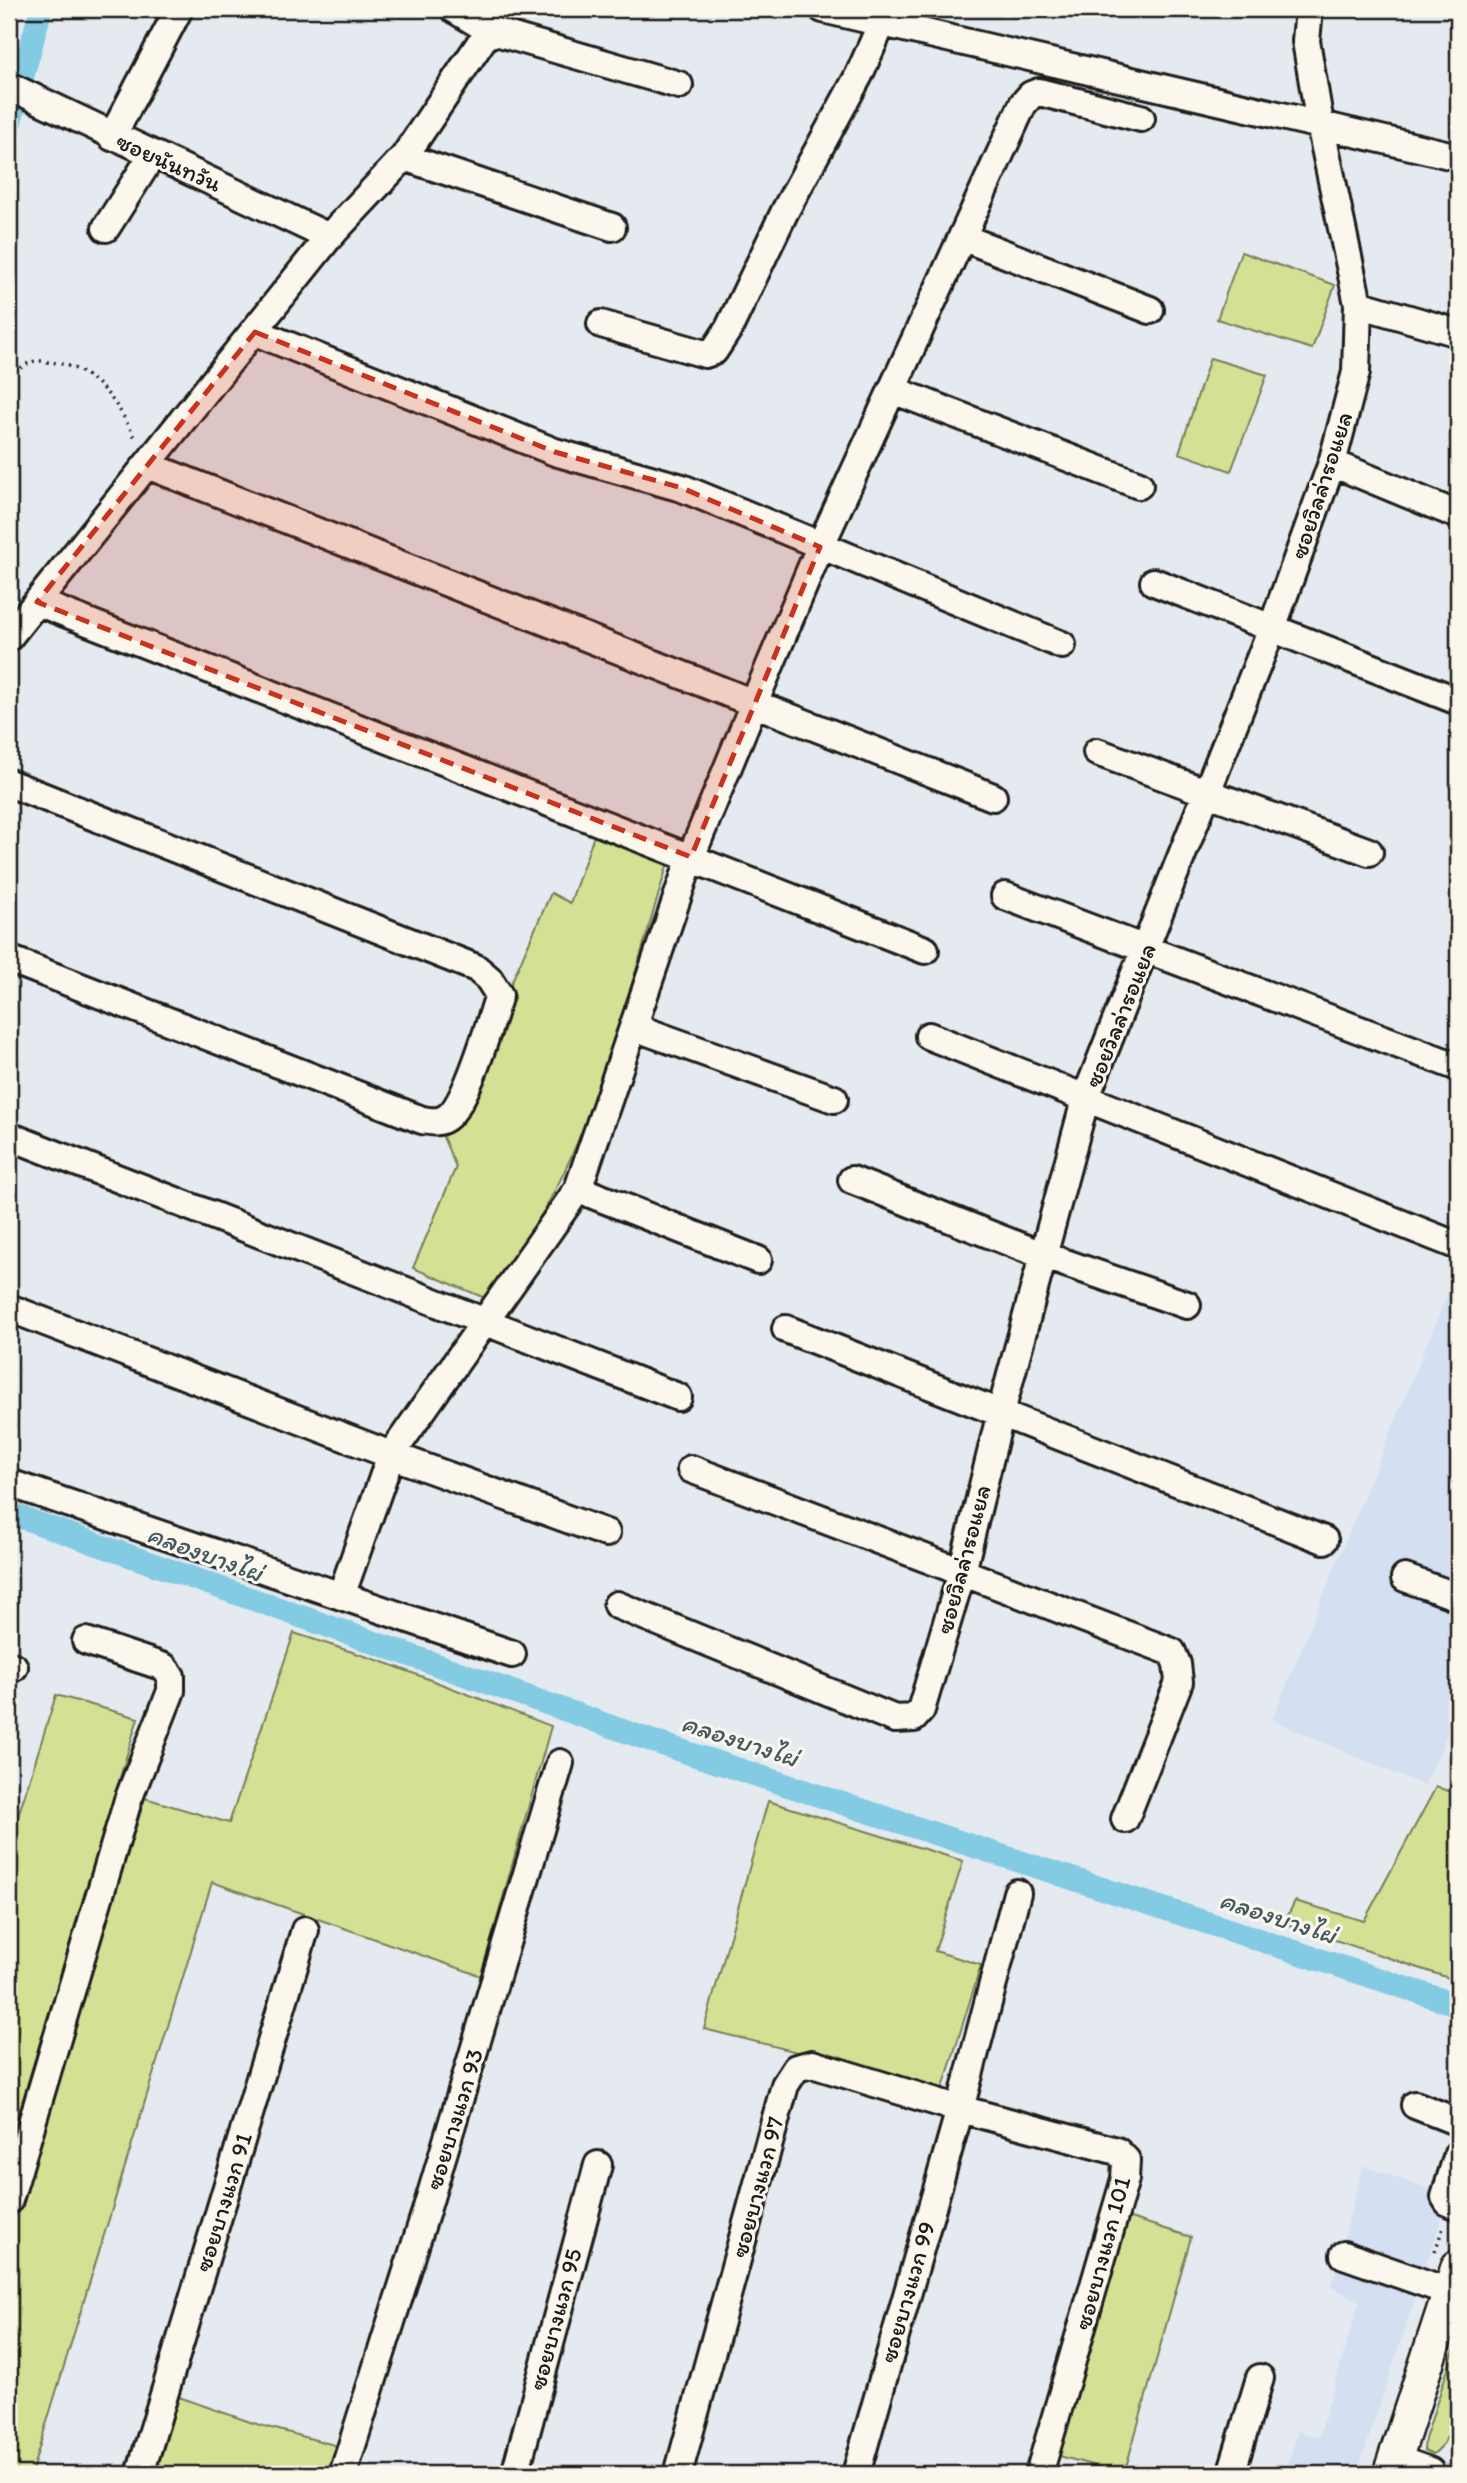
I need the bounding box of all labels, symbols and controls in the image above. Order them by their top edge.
street label: ซอยนันทวัน [112,126,226,198]
street label: ซอยวิลล่ารอแยล [1284,408,1358,562]
street label: ซอยวิลล่ารอแยล [1078,939,1162,1091]
street label: ซอยวิลล่ารอแยล [929,1481,997,1637]
water label: คลองบางไผ่ [143,1517,270,1590]
water label: คลองบางไผ่ [678,1706,805,1775]
water label: คลองบางไผ่ [1216,1883,1343,1952]
street label: ซอยบางแวก 93 [419,2045,489,2193]
street label: ซอยบางแวก 97 [724,2113,790,2261]
street label: ซอยบางแวก 91 [188,2129,258,2275]
street label: ซอยบางแวก 101 [1068,2173,1136,2333]
street label: ซอยบางแวก 99 [873,2218,941,2366]
street label: ซอยบางแวก 95 [522,2245,588,2393]

